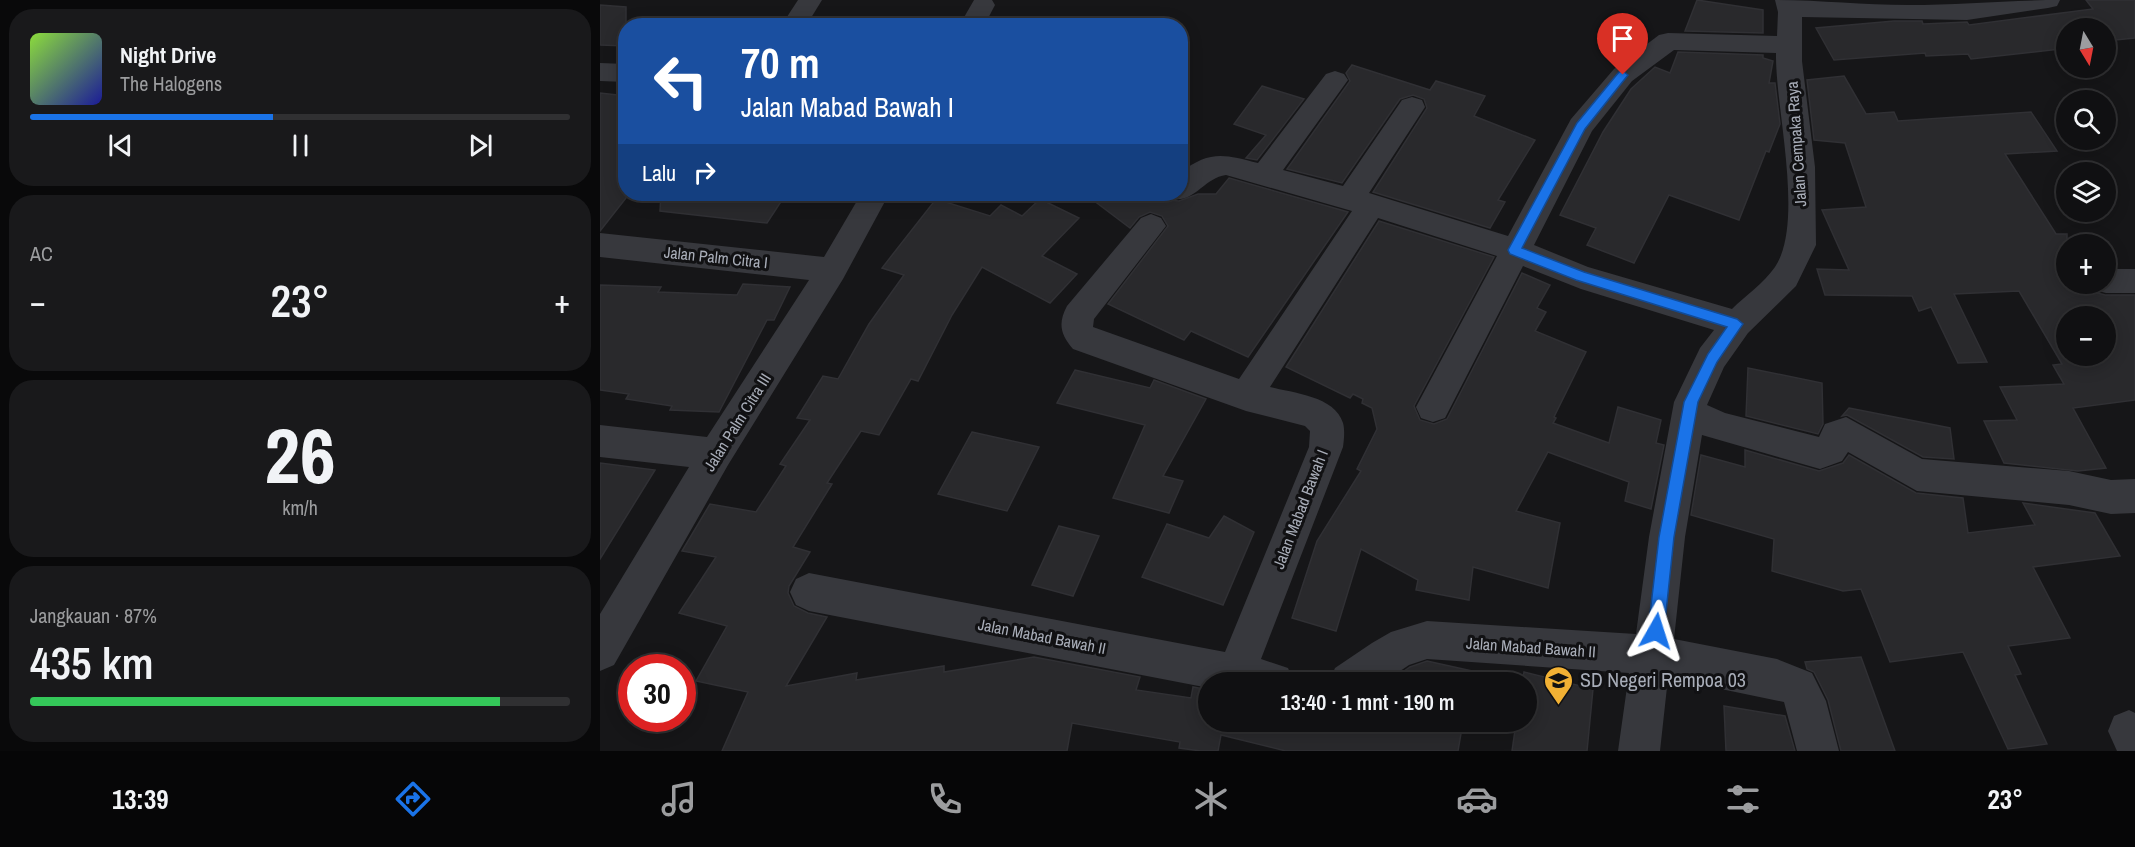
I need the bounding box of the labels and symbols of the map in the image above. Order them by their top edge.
pin [1597,13,1648,75]
north arrow [2056,18,2116,78]
street label: Jalan Cempaka Raya [1781,80,1811,207]
street label: Jalan Palm Citra I [663,241,769,273]
street label: Jalan Palm Citra III [698,369,776,475]
street label: Jalan Mabad Bawah I [1267,446,1333,572]
position arrow [1624,599,1688,663]
street label: Jalan Mabad Bawah II [976,613,1108,659]
street label: Jalan Mabad Bawah II [1465,631,1597,663]
speed limit sign: 30 [618,654,696,732]
school or university icon: SD Negeri Rempoa 03 [1543,664,1575,706]
place label: SD Negeri Rempoa 03 [1580,666,1746,693]

